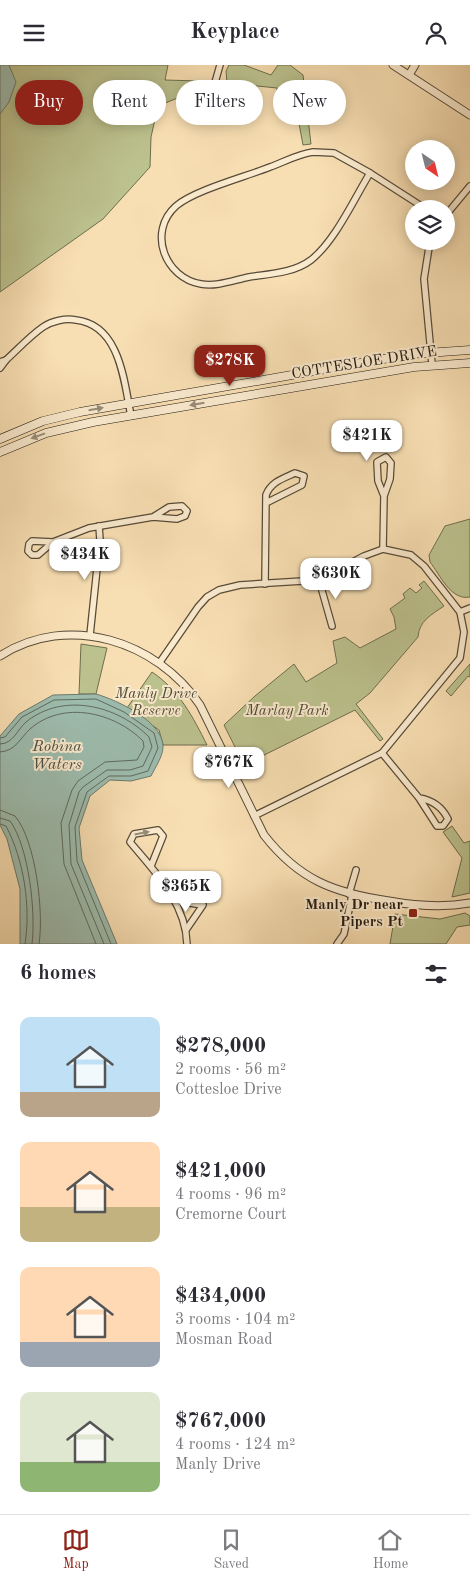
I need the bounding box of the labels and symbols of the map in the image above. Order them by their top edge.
north arrow [405,140,455,190]
pin: $278K [195,345,265,387]
street label: COTTESLOE DRIVE [290,345,438,382]
one-way arrow [189,400,205,408]
one-way arrow [89,404,105,412]
pin: $421K [332,419,402,462]
one-way arrow [30,432,45,440]
pin: $434K [50,539,120,581]
pin: $630K [301,557,371,600]
park label: Manly Drive Reserve [114,687,197,719]
park label: Marlay Park [244,704,329,719]
water label: Robina Waters [31,739,82,773]
pin: $767K [194,747,264,789]
one-way arrow [134,829,149,837]
pin: $365K [151,871,221,913]
place label: Manly Dr near Pipers Pt [305,898,404,930]
marker: Manly Dr near Pipers Pt [407,907,419,919]

